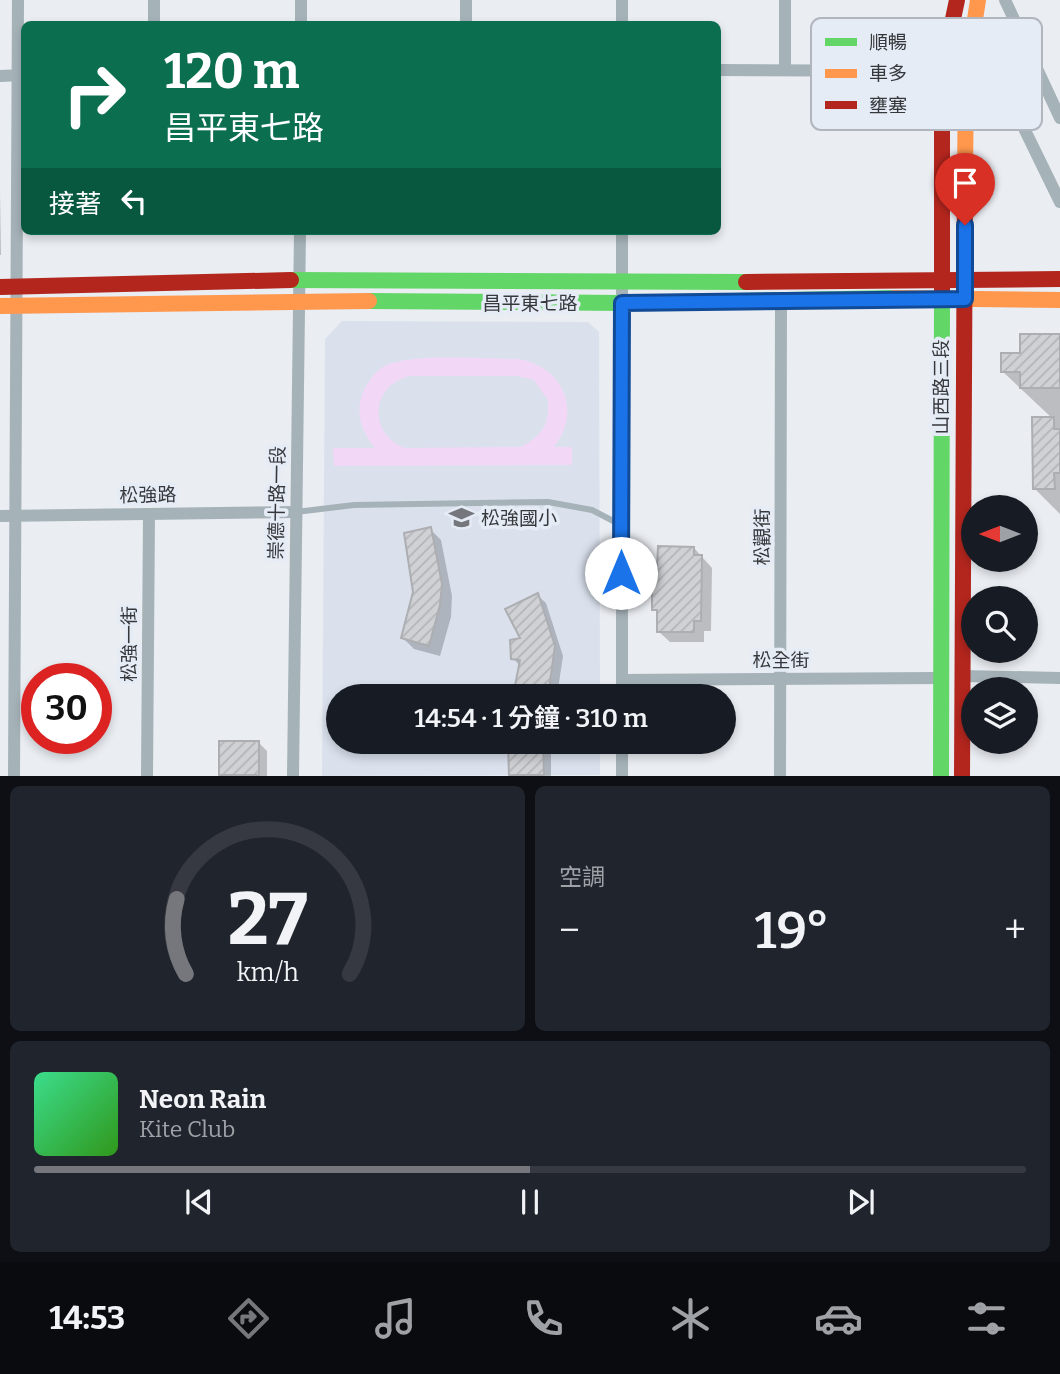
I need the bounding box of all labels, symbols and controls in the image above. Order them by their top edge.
legend [811,18,1042,130]
text: 順暢 [869,31,907,54]
text: 120 m [164,42,299,101]
icon: right [49,49,140,140]
text: 車多 [869,62,907,85]
text: 壅塞 [869,94,907,117]
text: 昌平東七路 [164,109,324,147]
pin [935,153,995,225]
icon: arrive [946,164,984,202]
icon: left [115,182,153,220]
text: 接著 [49,189,101,220]
street label: 昌平東七路 [482,292,578,315]
street label: 山西路三段 [930,339,953,435]
street label: 崇德十路一段 [265,446,289,560]
street label: 松強路 [119,483,177,507]
north arrow [961,495,1038,572]
map controls [961,495,1038,754]
school or university icon: 松強國小 [447,504,475,532]
place label: 松強國小 [481,507,557,530]
street label: 松觀街 [751,508,774,566]
position arrow [584,536,658,610]
button: search [961,586,1038,663]
street label: 松強一街 [118,606,141,682]
street label: 松全街 [752,649,810,672]
speed limit sign: 30 [21,663,112,754]
button: layers [961,677,1038,754]
text: 14:54 · 1 分鐘 · 310 m [414,703,648,734]
text: 空調 [559,863,605,891]
text: 27 [228,877,307,964]
text: 19° [755,899,830,962]
text: − [559,907,580,953]
text: + [1004,907,1026,953]
text: km/h [237,958,299,988]
text: Neon Rain [139,1084,266,1115]
text: Kite Club [139,1115,235,1143]
icon: previous [180,1183,218,1221]
icon: pause [511,1183,549,1221]
icon: next [842,1183,880,1221]
icon: directions [224,1294,273,1343]
icon: music [371,1294,420,1343]
icon: phone [519,1294,568,1343]
icon: climate [666,1294,715,1343]
icon: car [814,1294,863,1343]
icon: filters [962,1294,1011,1343]
text: 14:53 [49,1299,125,1337]

